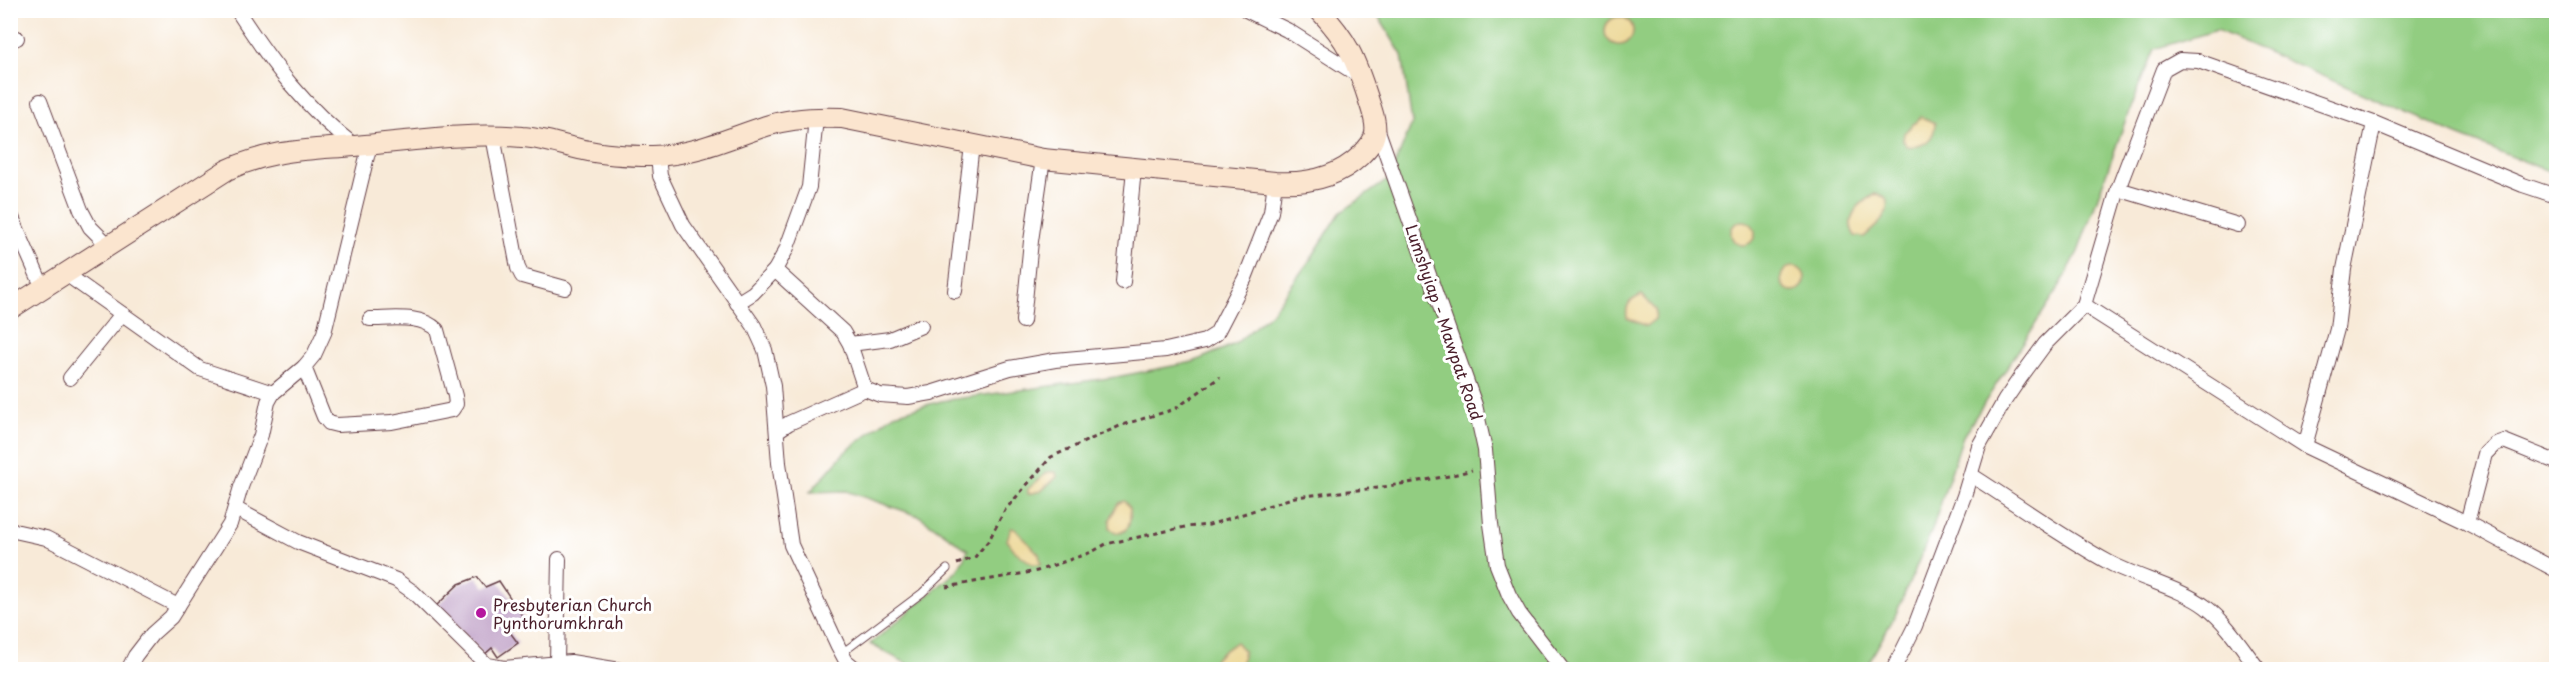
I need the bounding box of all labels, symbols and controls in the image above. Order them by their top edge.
street label: Lumshyiap - Mawpat Road [1400,221,1490,423]
place label: Presbyterian Church Pynthorumkhrah [493,592,652,634]
marker: Presbyterian Church Pynthorumkhrah [474,606,488,620]

